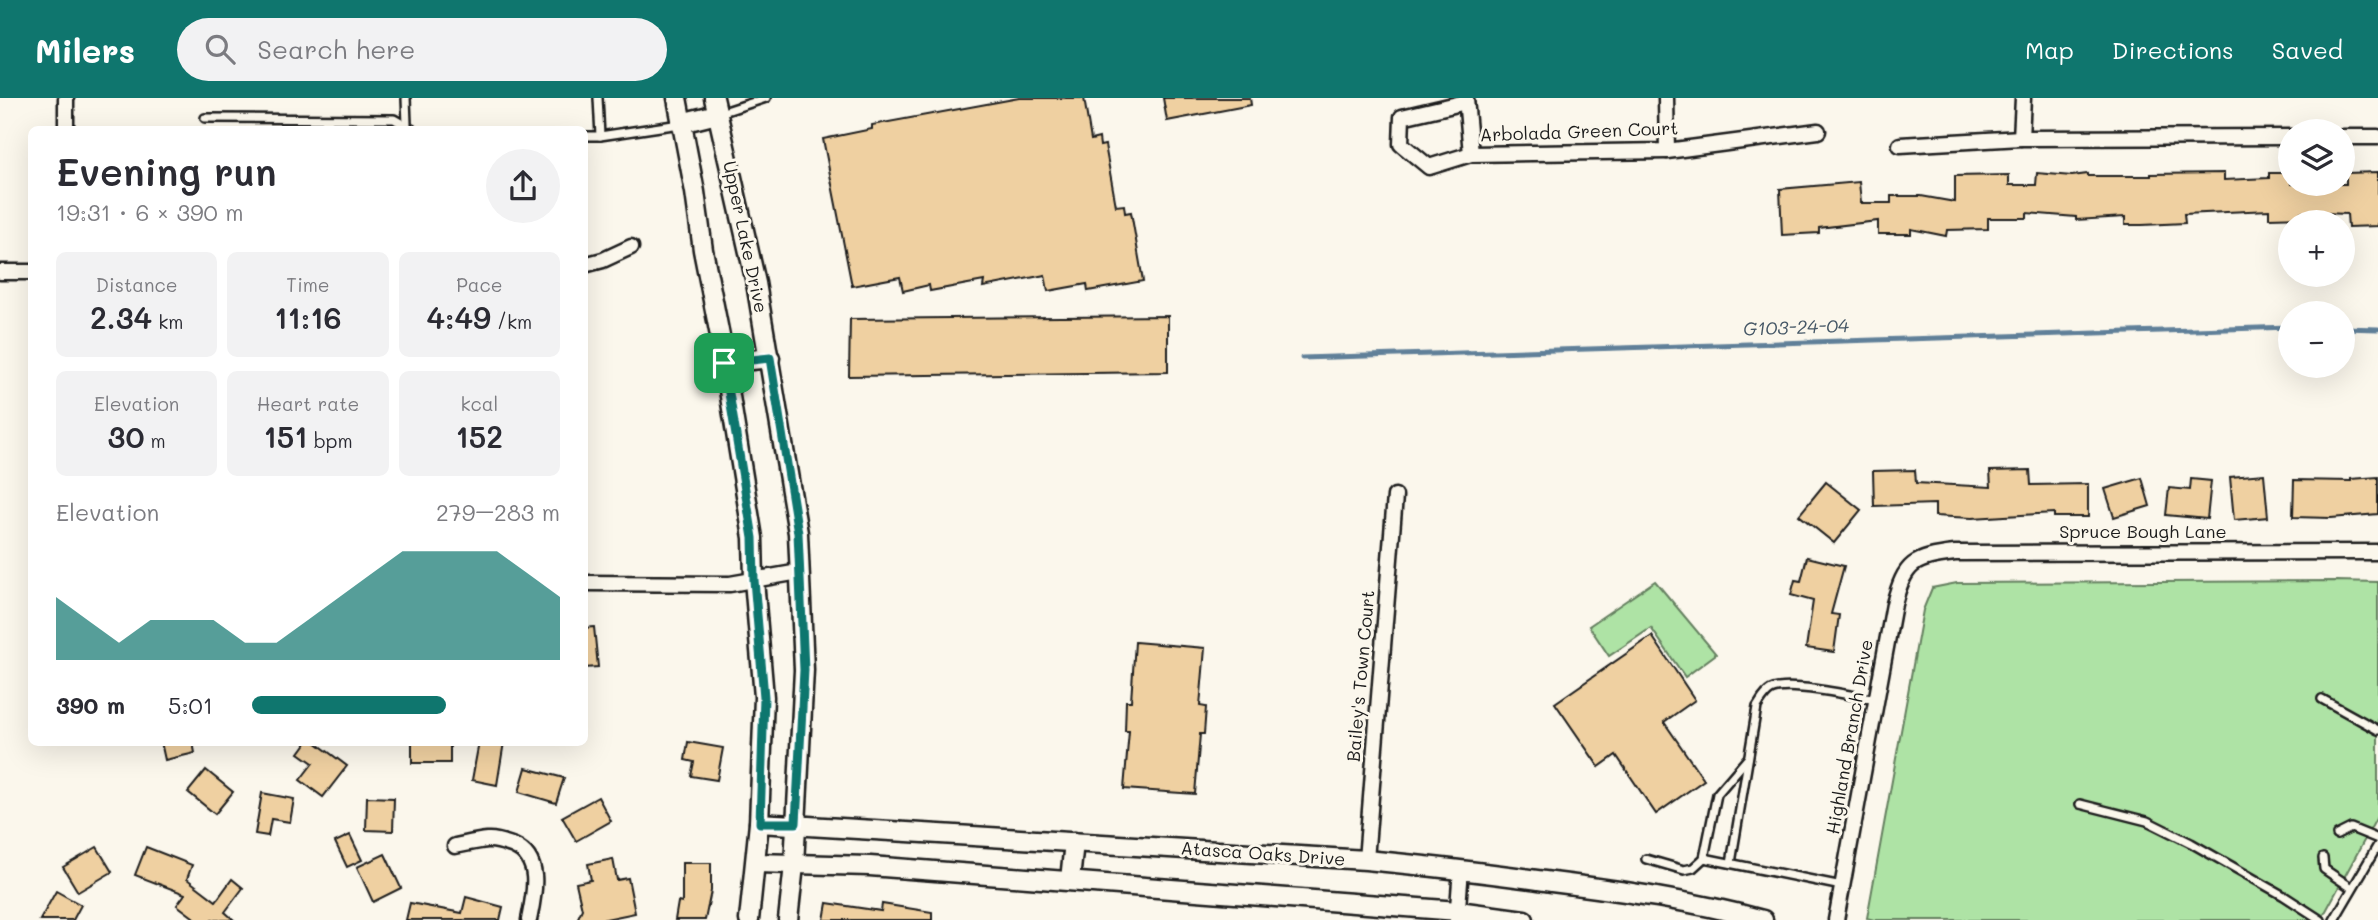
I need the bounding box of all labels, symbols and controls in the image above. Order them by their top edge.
search box [177,18,667,81]
text: Milers [35,28,135,71]
icon: search [201,30,239,68]
text: Search here [257,32,415,66]
text: Map [2025,34,2074,65]
text: Directions [2112,34,2234,65]
text: Saved [2272,34,2343,65]
street label: Arbolada Green Court [1479,116,1679,146]
map controls [2278,119,2355,378]
button: layers [2278,119,2355,196]
text: Evening run [56,146,277,196]
button: share [486,149,560,223]
street label: Upper Lake Drive [718,159,774,315]
text: 19:31 · 6 × 390 m [56,197,244,227]
button: + [2278,210,2355,287]
text: Distance [96,272,178,297]
text: Time [286,272,330,297]
text: Pace [456,272,503,297]
text: 2.34 [90,297,152,337]
text: 11:16 [274,297,342,337]
text: 4:49 [426,297,491,337]
button: − [2278,301,2355,378]
text: km [152,309,183,334]
text: /km [491,309,532,334]
water label: G103-24-04 [1743,312,1849,341]
pin [694,333,754,393]
icon: arrive [705,344,743,382]
text: Elevation [94,391,179,416]
text: Heart rate [257,391,359,416]
text: kcal [460,391,498,416]
text: 30 [108,416,144,456]
text: 151 [263,416,308,456]
text: 152 [456,416,503,456]
text: m [144,428,166,453]
text: bpm [308,428,353,453]
text: Elevation [56,497,159,527]
text: 279–283 m [436,497,560,527]
street label: Spruce Bough Lane [2059,519,2227,543]
street label: Bailey's Town Court [1341,589,1379,763]
street label: Highland Branch Drive [1820,638,1878,836]
text: 390 m [56,690,125,720]
text: 5:01 [168,690,213,720]
street label: Atasca Oaks Drive [1180,835,1346,871]

